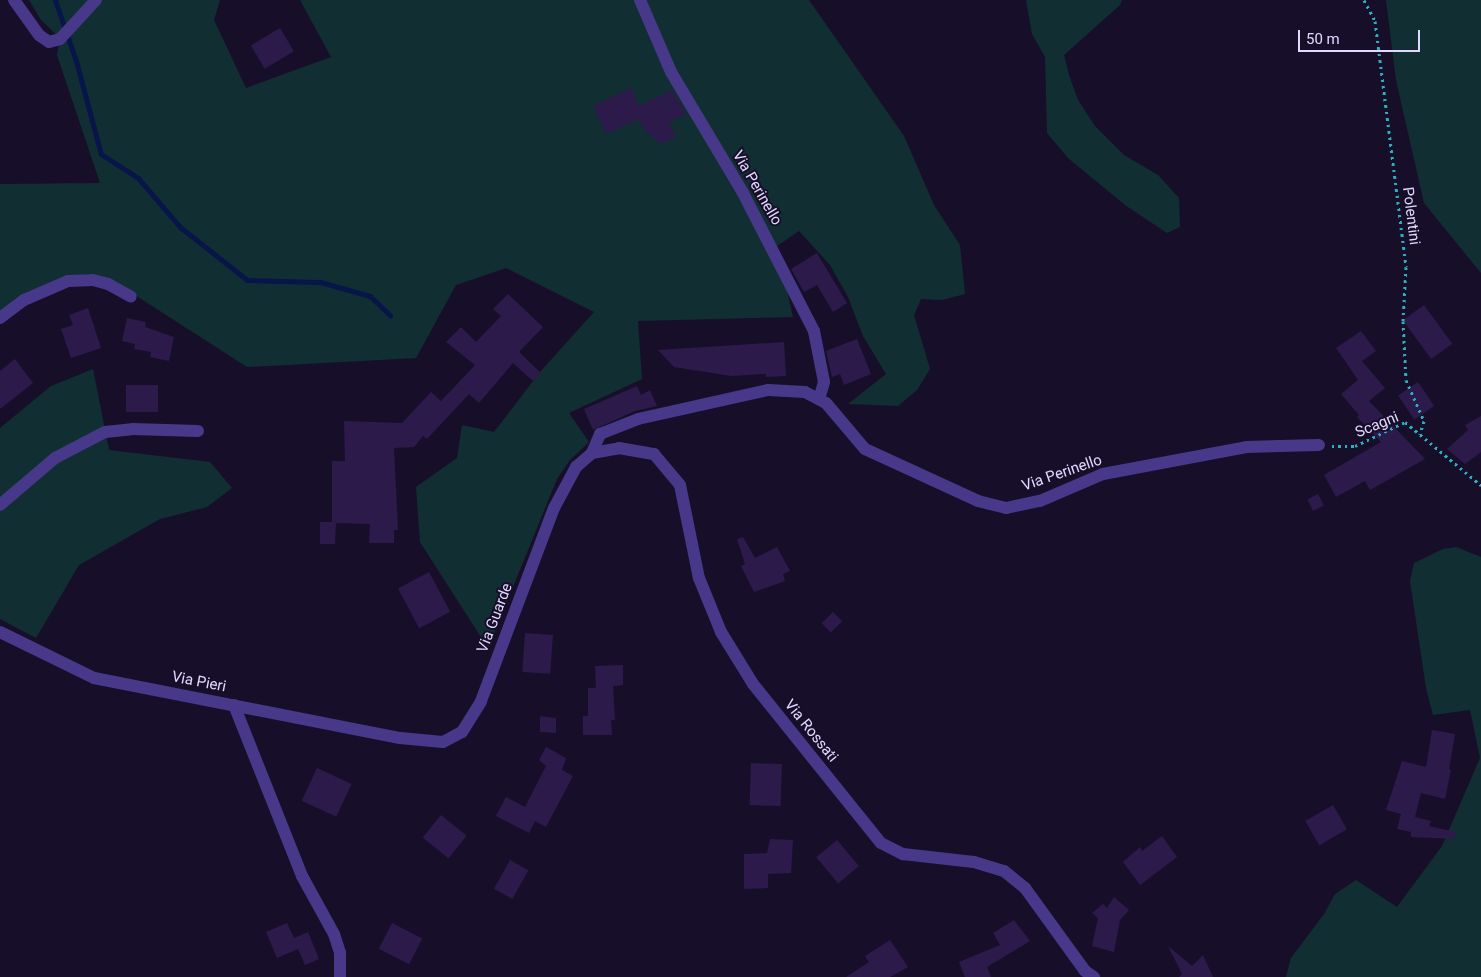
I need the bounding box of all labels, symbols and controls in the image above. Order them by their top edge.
scale bar [1301,20,1424,52]
text: 50 m [1306,30,1340,48]
street label: Via Perinello [728,147,786,229]
street label: Polentini [1399,186,1423,246]
street label: Scagni [1353,408,1401,442]
street label: Via Perinello [1020,451,1104,495]
street label: Via Guarde [474,581,516,655]
street label: Via Pieri [170,668,228,696]
street label: Via Rossati [780,696,842,766]

